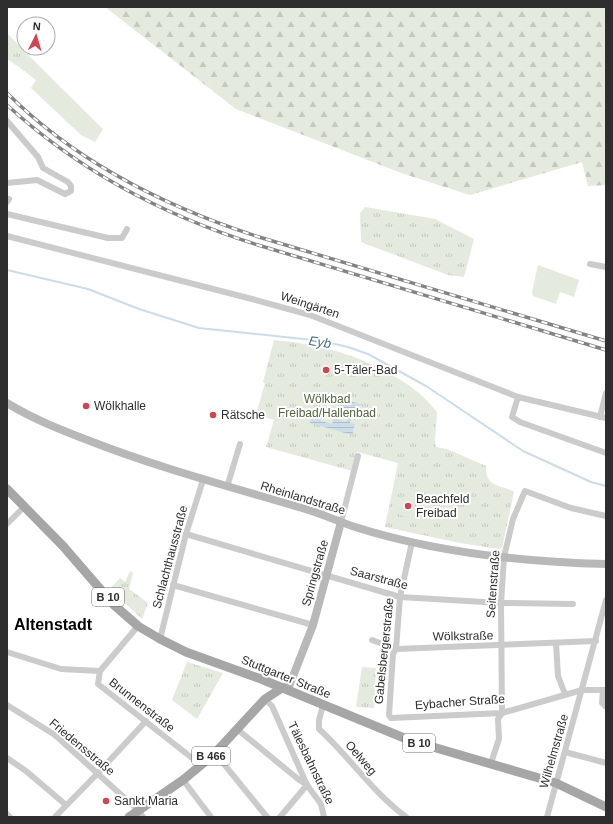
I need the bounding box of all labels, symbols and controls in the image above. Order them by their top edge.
north arrow [16,16,56,56]
text: N [32,20,41,32]
street label: Weingärten [279,289,341,321]
water label: Eyb [308,333,332,351]
place label: 5-Täler-Bad [334,363,397,377]
marker: 5-Täler-Bad [321,365,331,375]
park label: Wölkbad Freibad/Hallenbad [278,392,376,420]
place label: Wölkhalle [94,399,146,413]
marker: Wölkhalle [81,401,91,411]
place label: Rätsche [221,408,265,422]
marker: Rätsche [208,410,218,420]
street label: Rheinlandstraße [259,478,347,518]
place label: Beachfeld Freibad [416,492,469,520]
marker: Beachfeld Freibad [403,501,413,511]
street label: Schlachthausstraße [150,504,191,610]
street label: Springstraße [299,538,331,608]
street label: Seitenstraße [484,549,502,618]
street label: Saarstraße [349,564,410,593]
road number: B 10 [92,588,124,606]
street label: Gabelsbergerstraße [371,597,397,705]
district label: Altenstadt [14,616,93,633]
street label: Wölkstraße [433,628,494,644]
street label: Stuttgarter Straße [239,653,333,701]
street label: Brunnenstraße [106,675,178,735]
street label: Eybacher Straße [415,692,506,712]
street label: Wilhelmstraße [537,712,571,790]
street label: Friedensstraße [47,716,118,779]
street label: Tälesbahnstraße [285,719,337,807]
road number: B 10 [403,734,435,752]
street label: Oelweg [342,738,380,778]
road number: B 466 [192,747,230,765]
place label: Sankt Maria [114,794,178,808]
marker: Sankt Maria [101,796,111,806]

